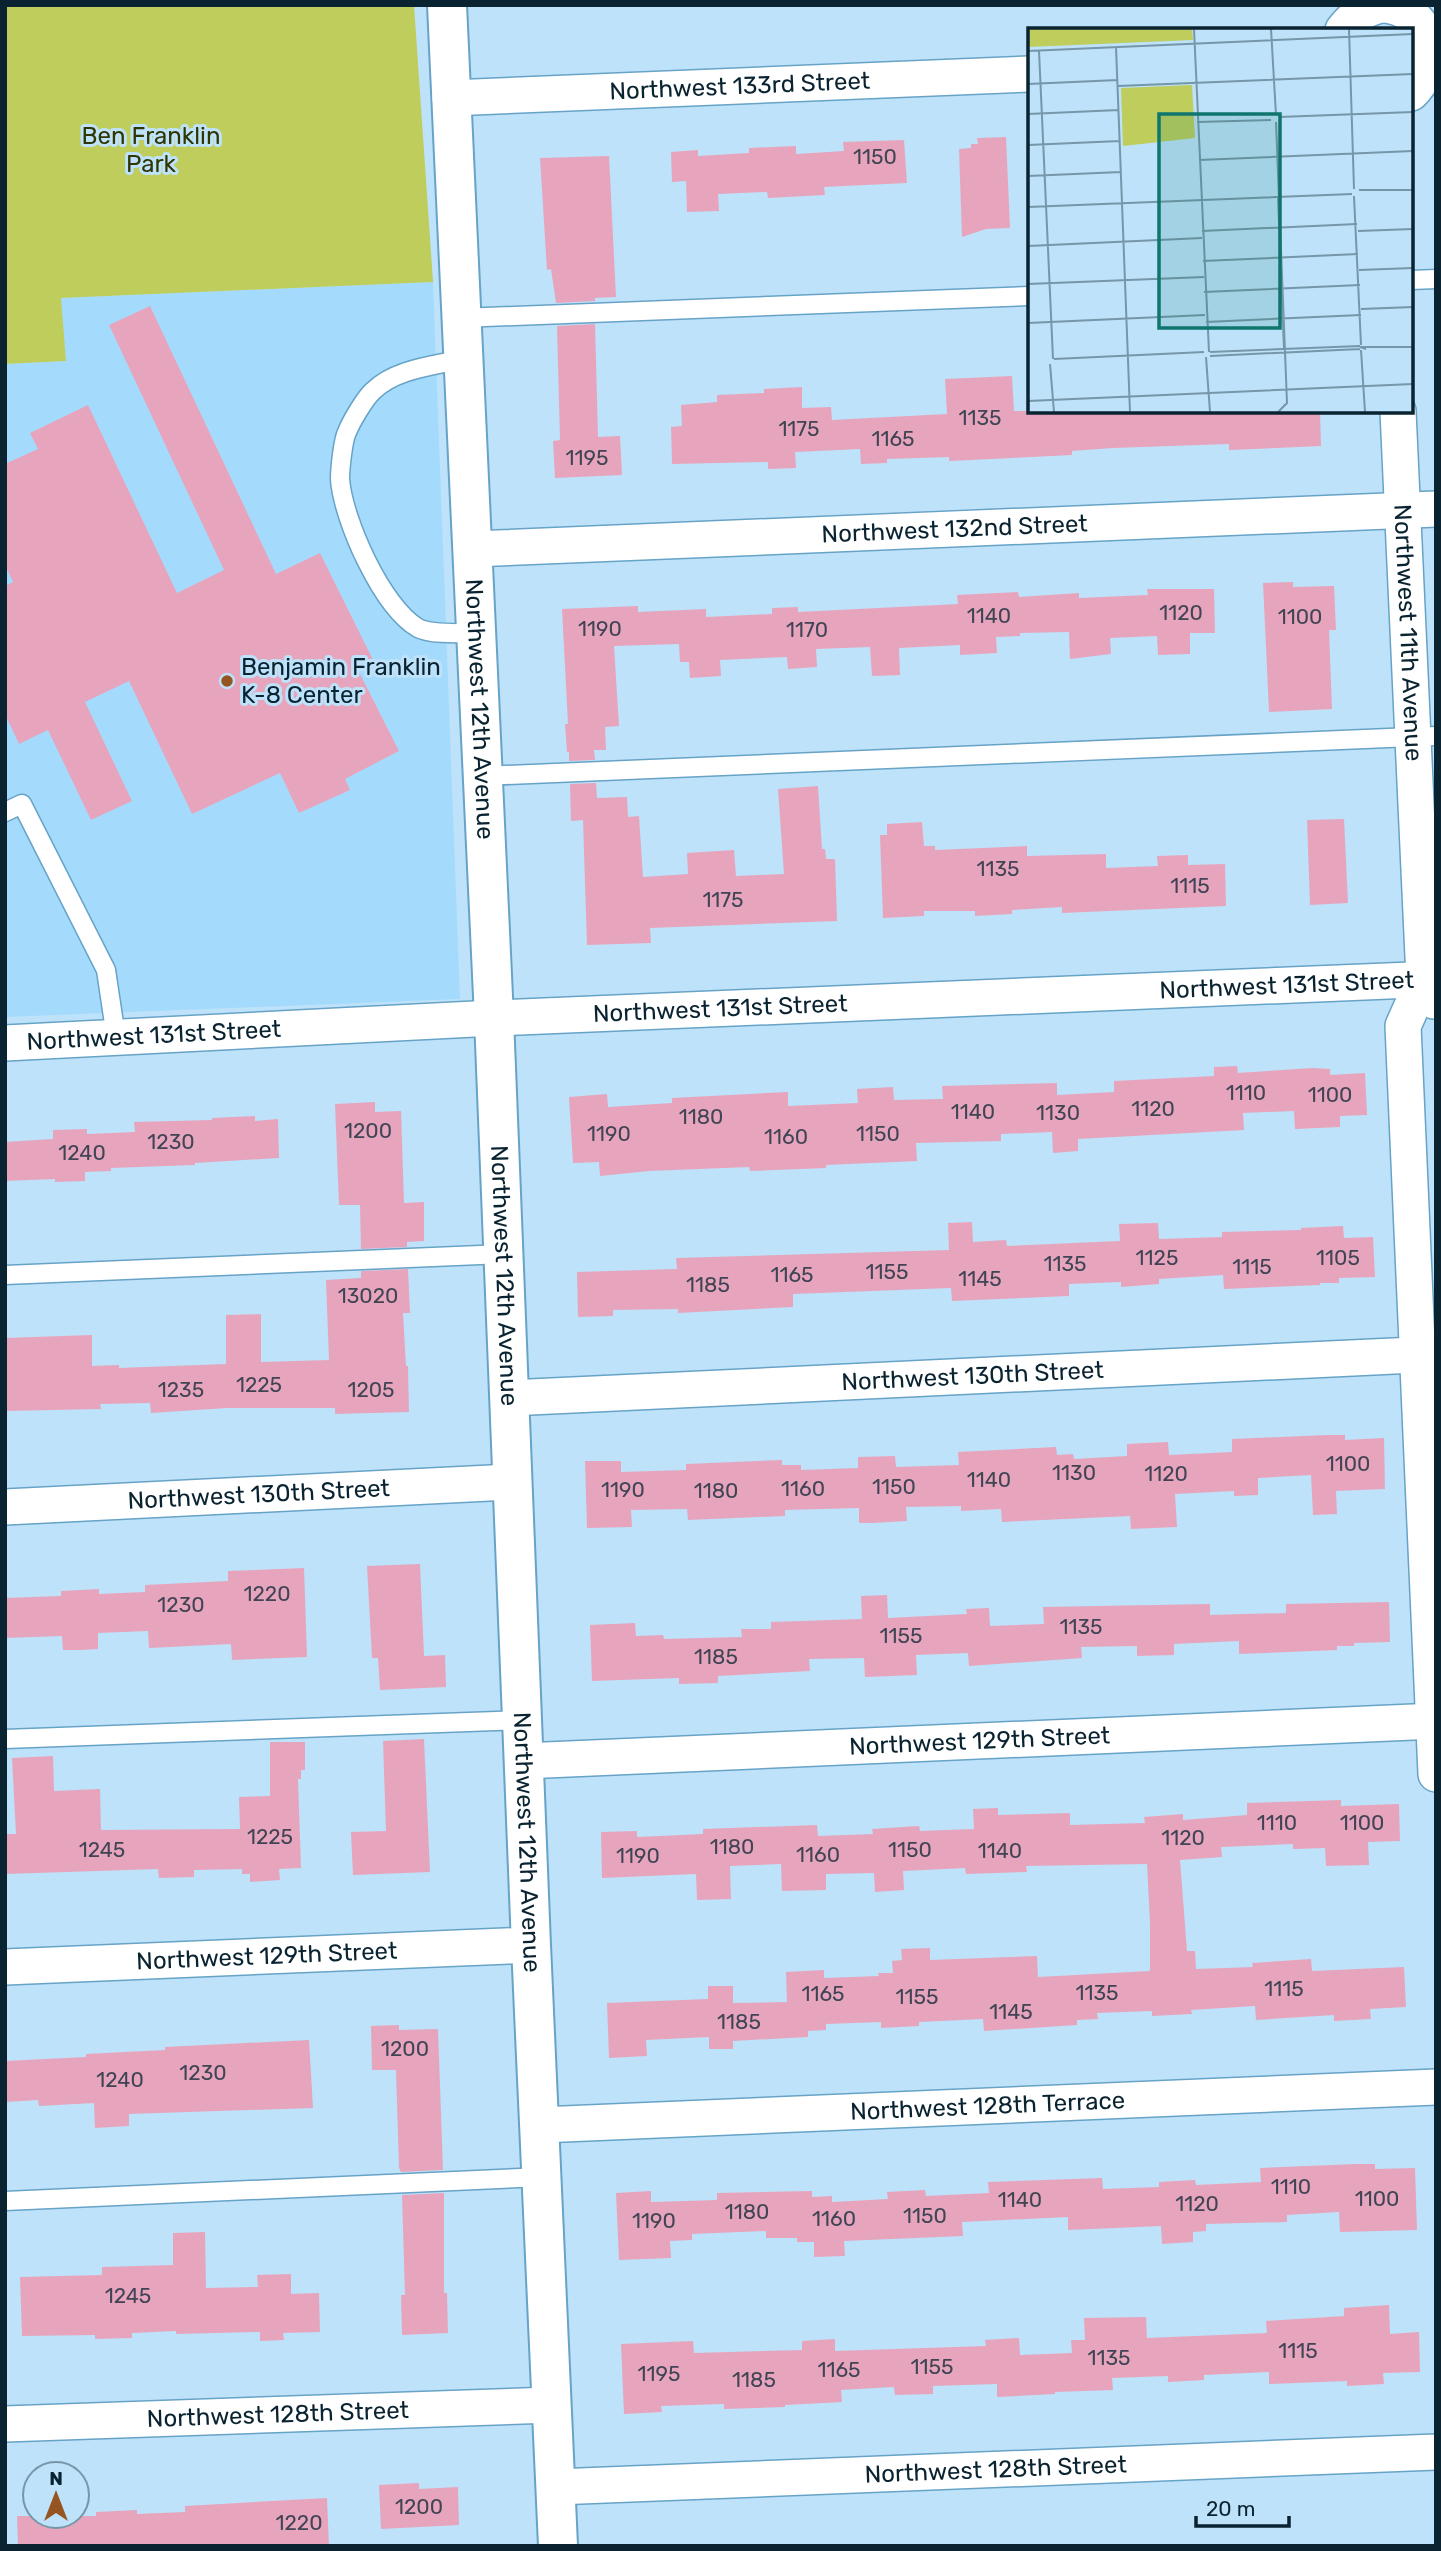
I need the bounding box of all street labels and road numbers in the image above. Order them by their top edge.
street label: Northwest 133rd Street [609,67,871,105]
street label: Northwest 11th Avenue [1388,504,1428,762]
street label: Northwest 132nd Street [821,509,1088,548]
street label: Northwest 12th Avenue [460,578,500,840]
street label: Northwest 131st Street [1159,966,1415,1004]
street label: Northwest 131st Street [592,989,848,1028]
street label: Northwest 131st Street [26,1015,282,1056]
street label: Northwest 12th Avenue [485,1145,523,1407]
street label: Northwest 130th Street [841,1356,1104,1396]
street label: Northwest 130th Street [127,1474,391,1515]
street label: Northwest 12th Avenue [508,1711,546,1973]
street label: Northwest 129th Street [848,1721,1111,1761]
street label: Northwest 129th Street [136,1937,398,1975]
street label: Northwest 128th Terrace [849,2086,1126,2126]
street label: Northwest 128th Street [146,2396,409,2433]
street label: Northwest 128th Street [864,2450,1127,2489]

